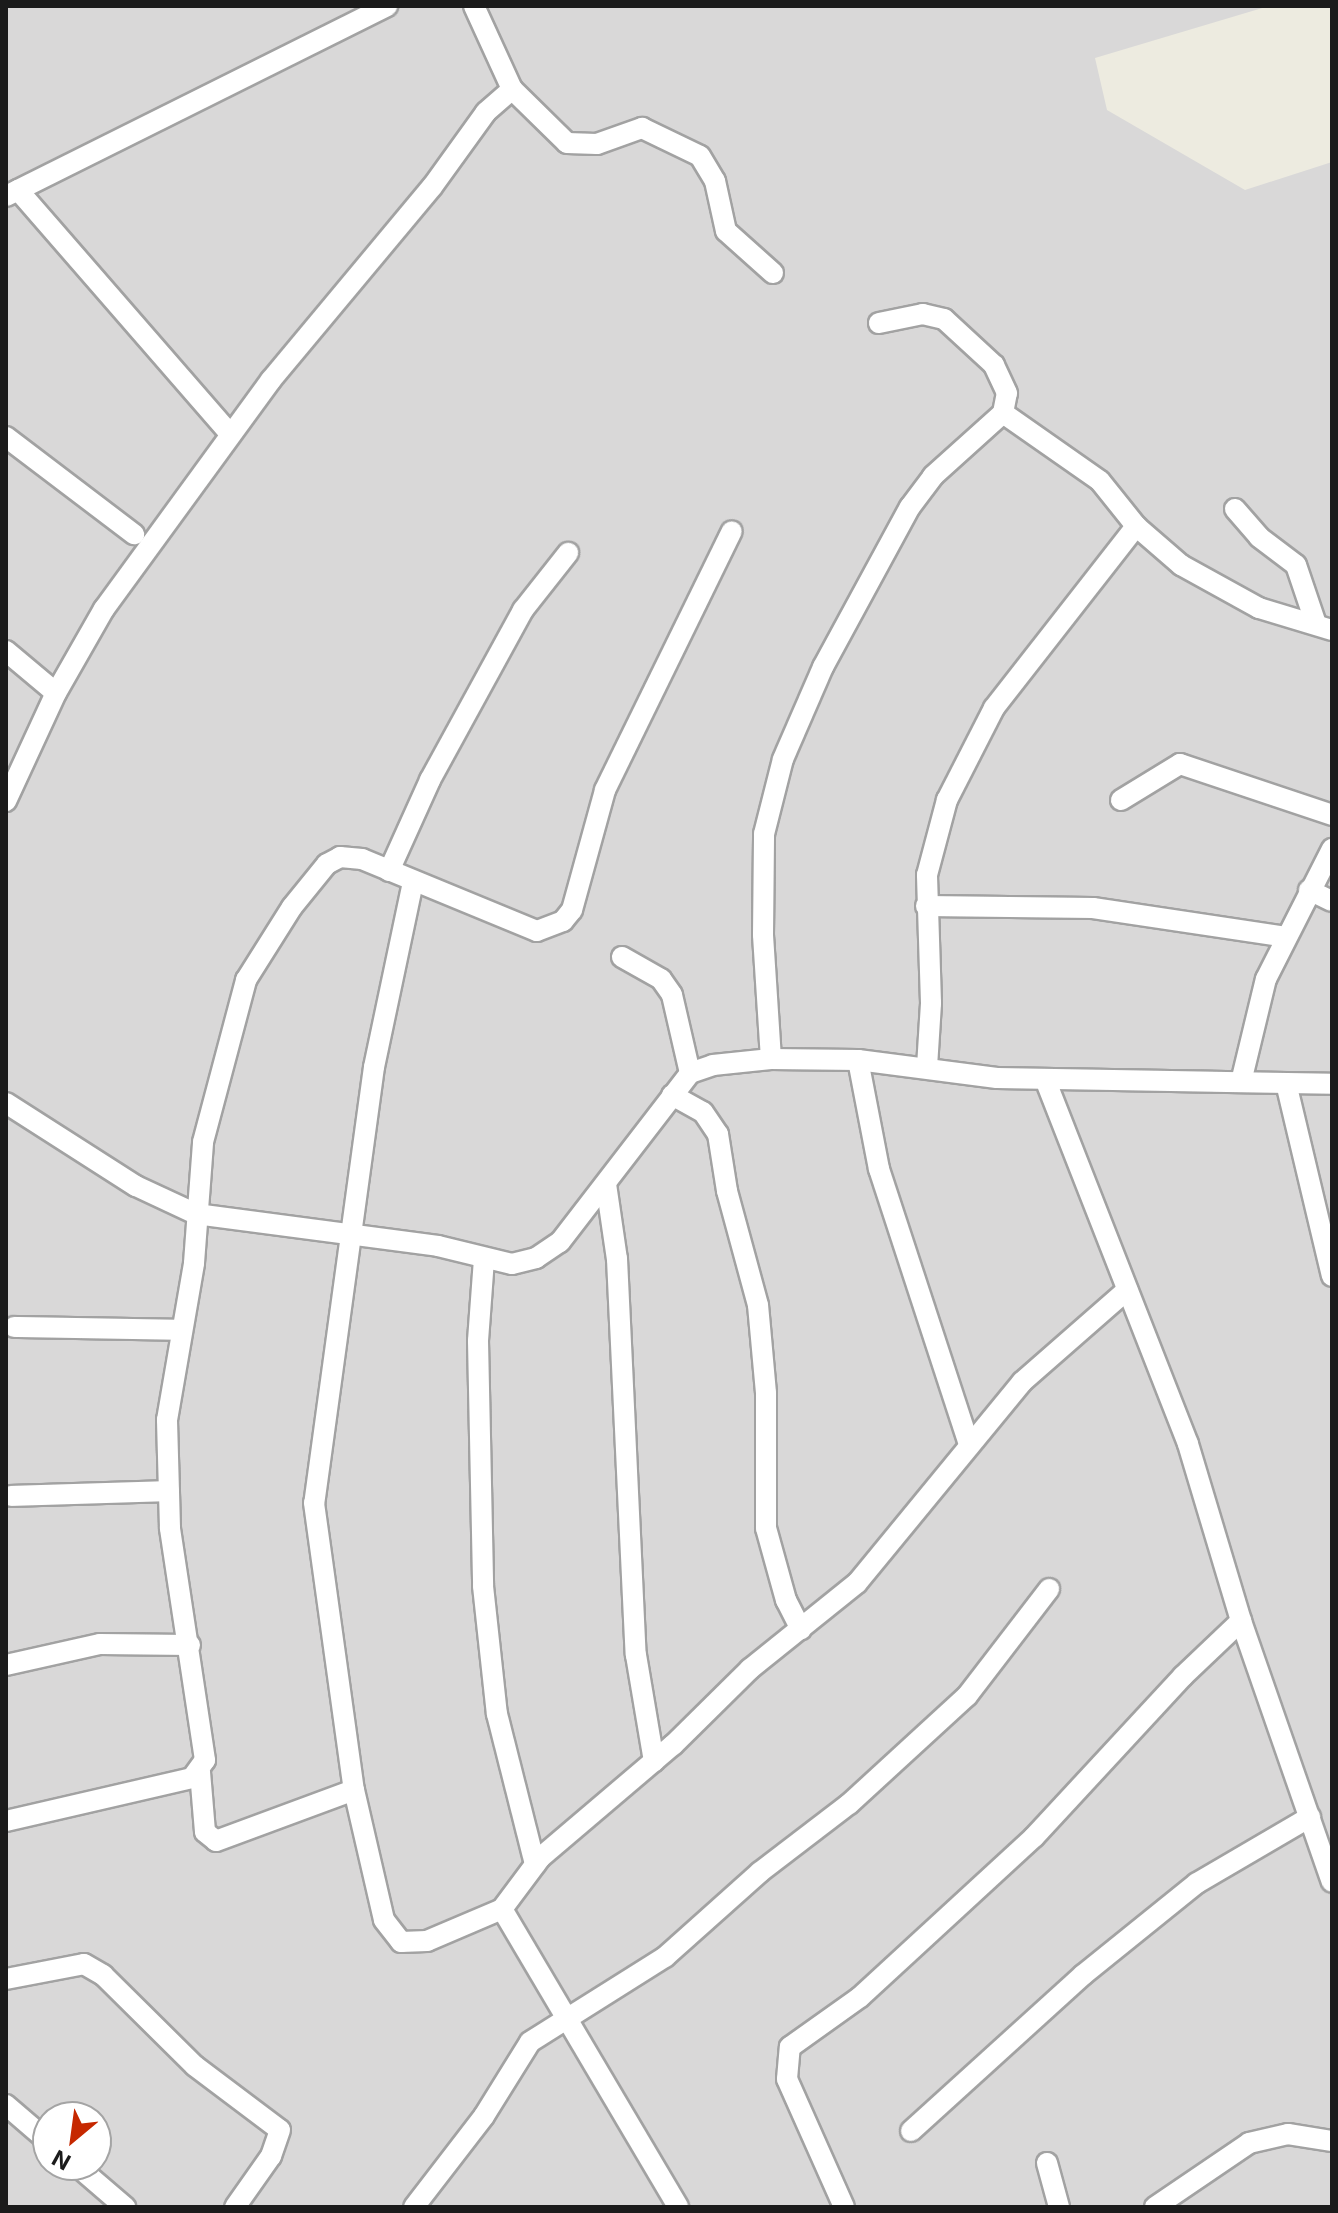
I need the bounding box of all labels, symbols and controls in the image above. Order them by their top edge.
north arrow [32,2101,112,2181]
text: N [48,2145,75,2176]

